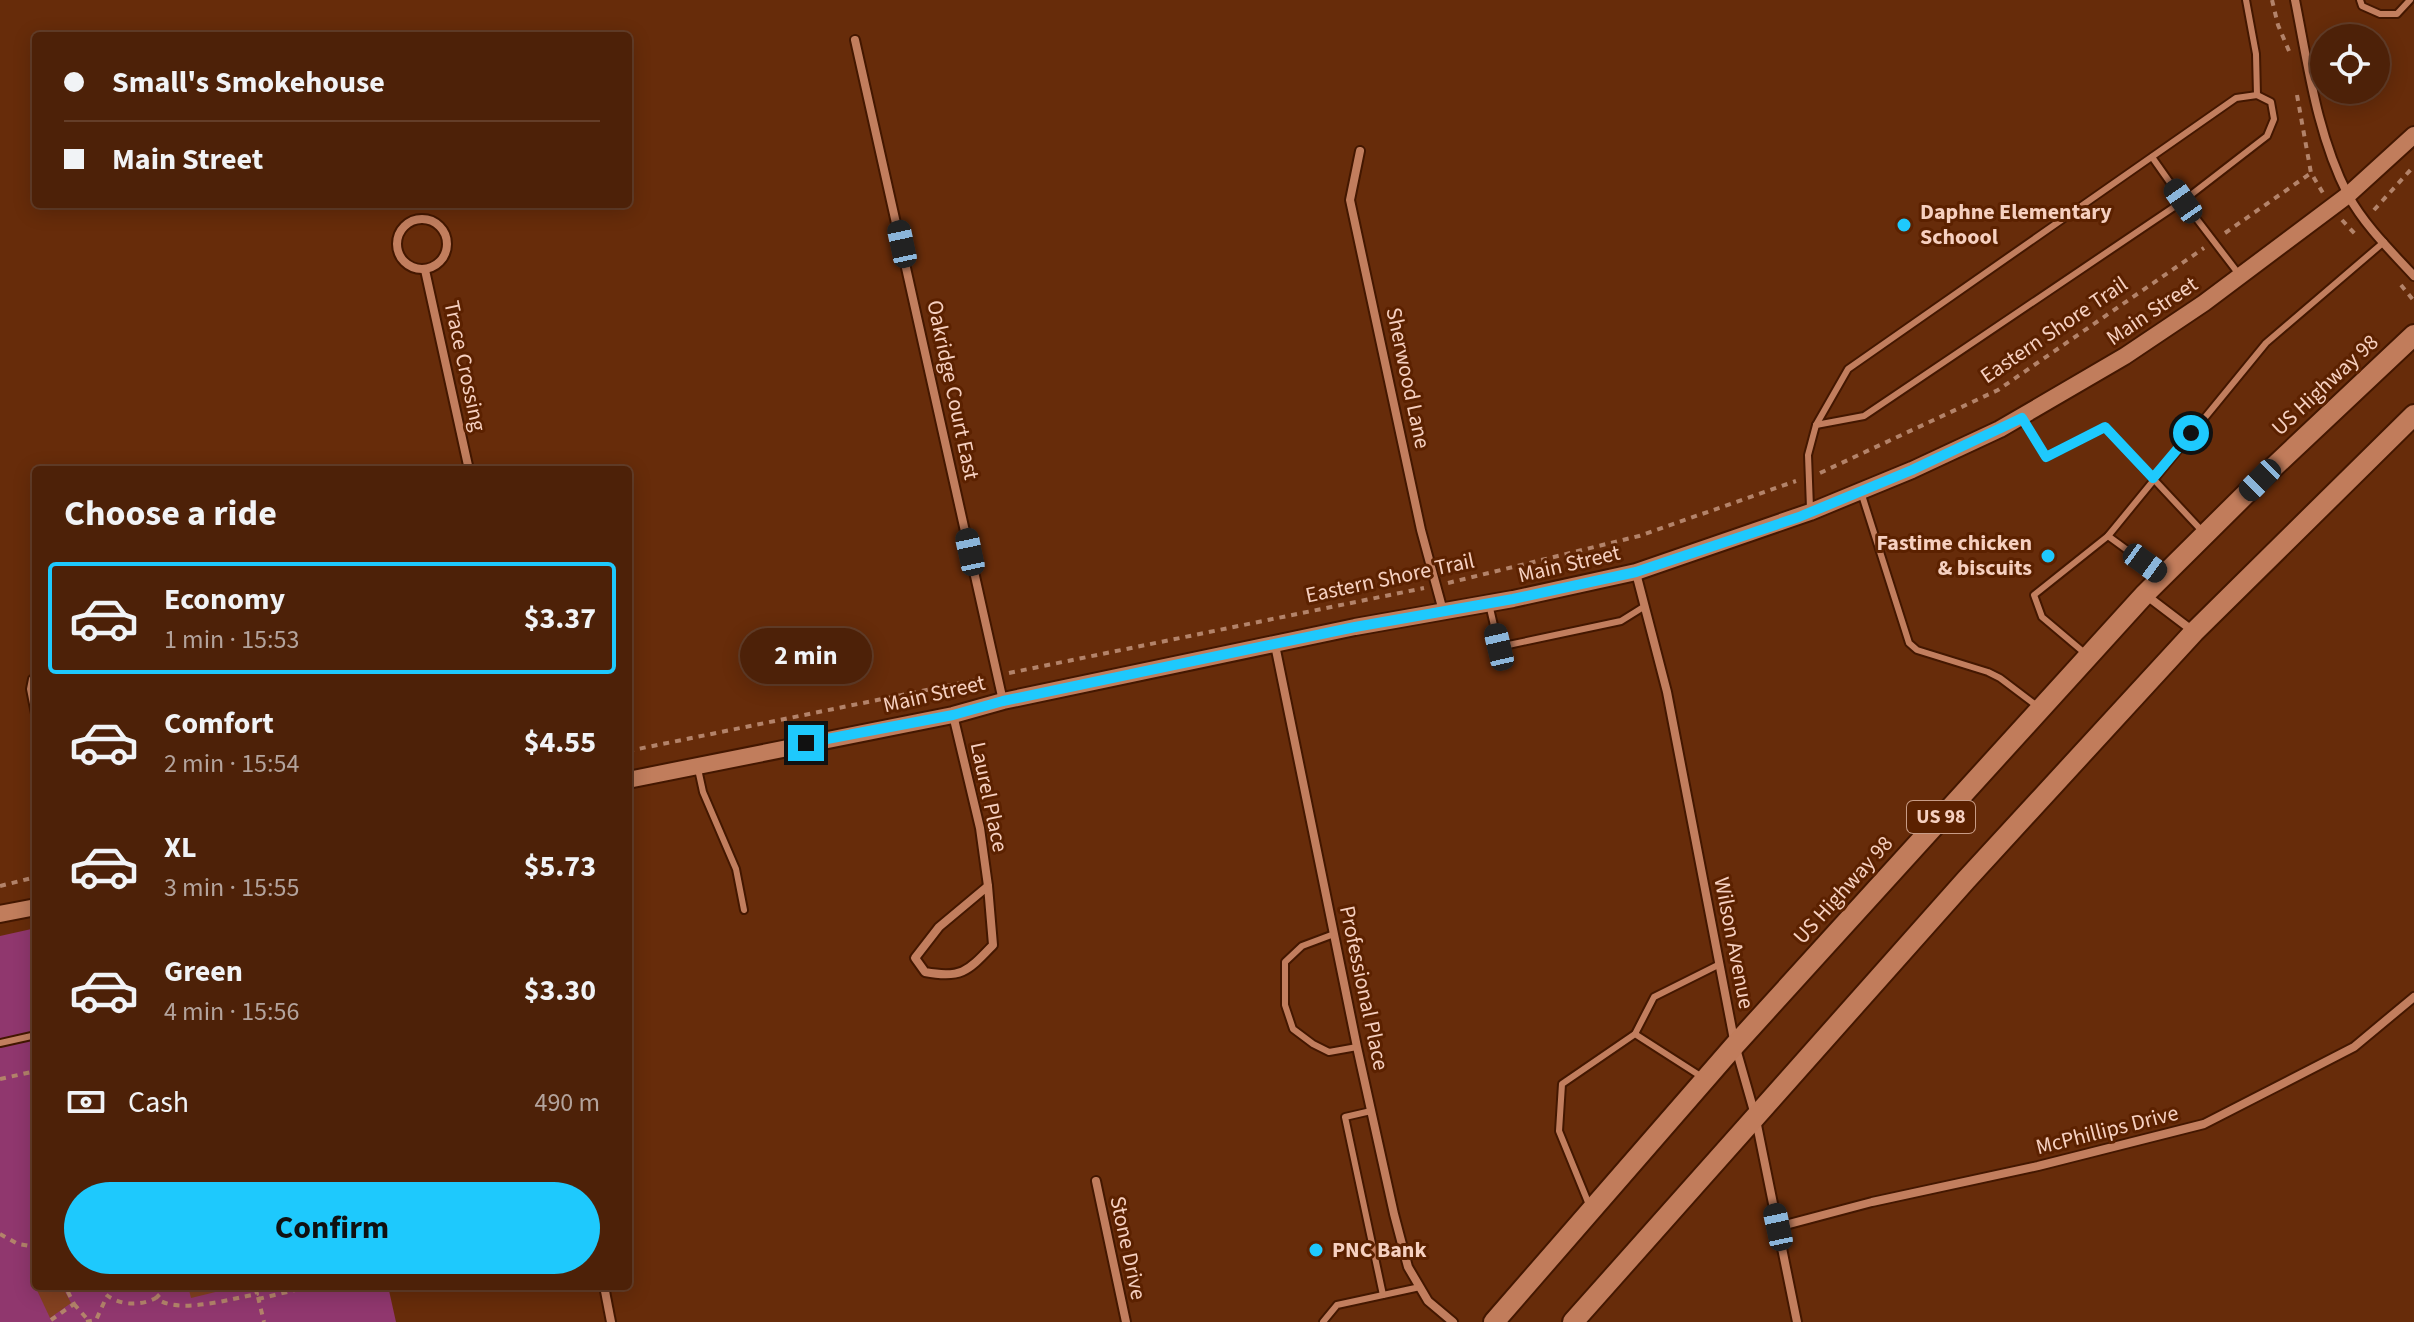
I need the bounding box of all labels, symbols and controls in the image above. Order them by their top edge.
map controls [2310,24,2390,104]
button: locate [2310,24,2390,104]
text: Small's Smokehouse [112,61,385,104]
text: Main Street [112,138,263,181]
car [2159,174,2207,228]
place label: Daphne Elementary Schoool [1920,196,2112,253]
marker: Daphne Elementary Schoool [1895,216,1913,234]
car [885,218,919,270]
street label: Main Street [2100,268,2205,353]
street label: Eastern Shore Trail [1974,269,2134,391]
street label: Oakridge Court East [918,297,988,483]
street label: Trace Crossing [436,298,494,434]
street label: Sherwood Lane [1377,304,1439,452]
street label: US Highway 98 [2264,327,2386,443]
route start [2173,415,2209,451]
car [2235,455,2285,505]
text: Choose a ride [64,488,277,539]
car [953,526,987,578]
place label: Fastime chicken & biscuits [1877,527,2032,584]
street label: Main Street [1515,537,1624,591]
car [2119,539,2171,587]
street label: Eastern Shore Trail [1303,544,1477,612]
marker: Fastime chicken & biscuits [2039,547,2057,565]
text: Economy [164,578,285,621]
icon: car [68,582,140,654]
text: $3.37 [524,597,596,640]
text: 1 min · 15:53 [164,621,299,658]
car [1482,621,1516,673]
callout: 2 min [740,627,872,683]
text: 2 min [774,637,838,674]
street label: Main Street [880,667,989,721]
text: Comfort [164,702,274,745]
icon: car [68,706,140,778]
text: $4.55 [524,721,596,764]
route end [788,725,824,761]
street label: Laurel Place [962,739,1016,855]
text: 2 min · 15:54 [164,745,299,782]
road number: US 98 [1907,801,1975,833]
text: XL [164,826,197,869]
street label: US Highway 98 [1786,829,1900,951]
icon: car [68,830,140,902]
text: $5.73 [524,845,596,888]
text: 3 min · 15:55 [164,869,299,906]
street label: Wilson Avenue [1706,874,1762,1012]
street label: Professional Place [1331,903,1397,1073]
text: Green [164,950,243,993]
icon: car [68,954,140,1026]
text: $3.30 [524,969,596,1012]
text: 4 min · 15:56 [164,993,299,1030]
icon: cash [64,1080,108,1124]
text: Cash [128,1081,189,1124]
text: 490 m [534,1084,600,1121]
street label: McPhillips Drive [2032,1097,2182,1163]
button: Confirm [64,1182,600,1274]
street label: Stone Drive [1101,1193,1155,1303]
car [1761,1201,1795,1253]
place label: PNC Bank [1332,1234,1427,1266]
marker: PNC Bank [1307,1241,1325,1259]

